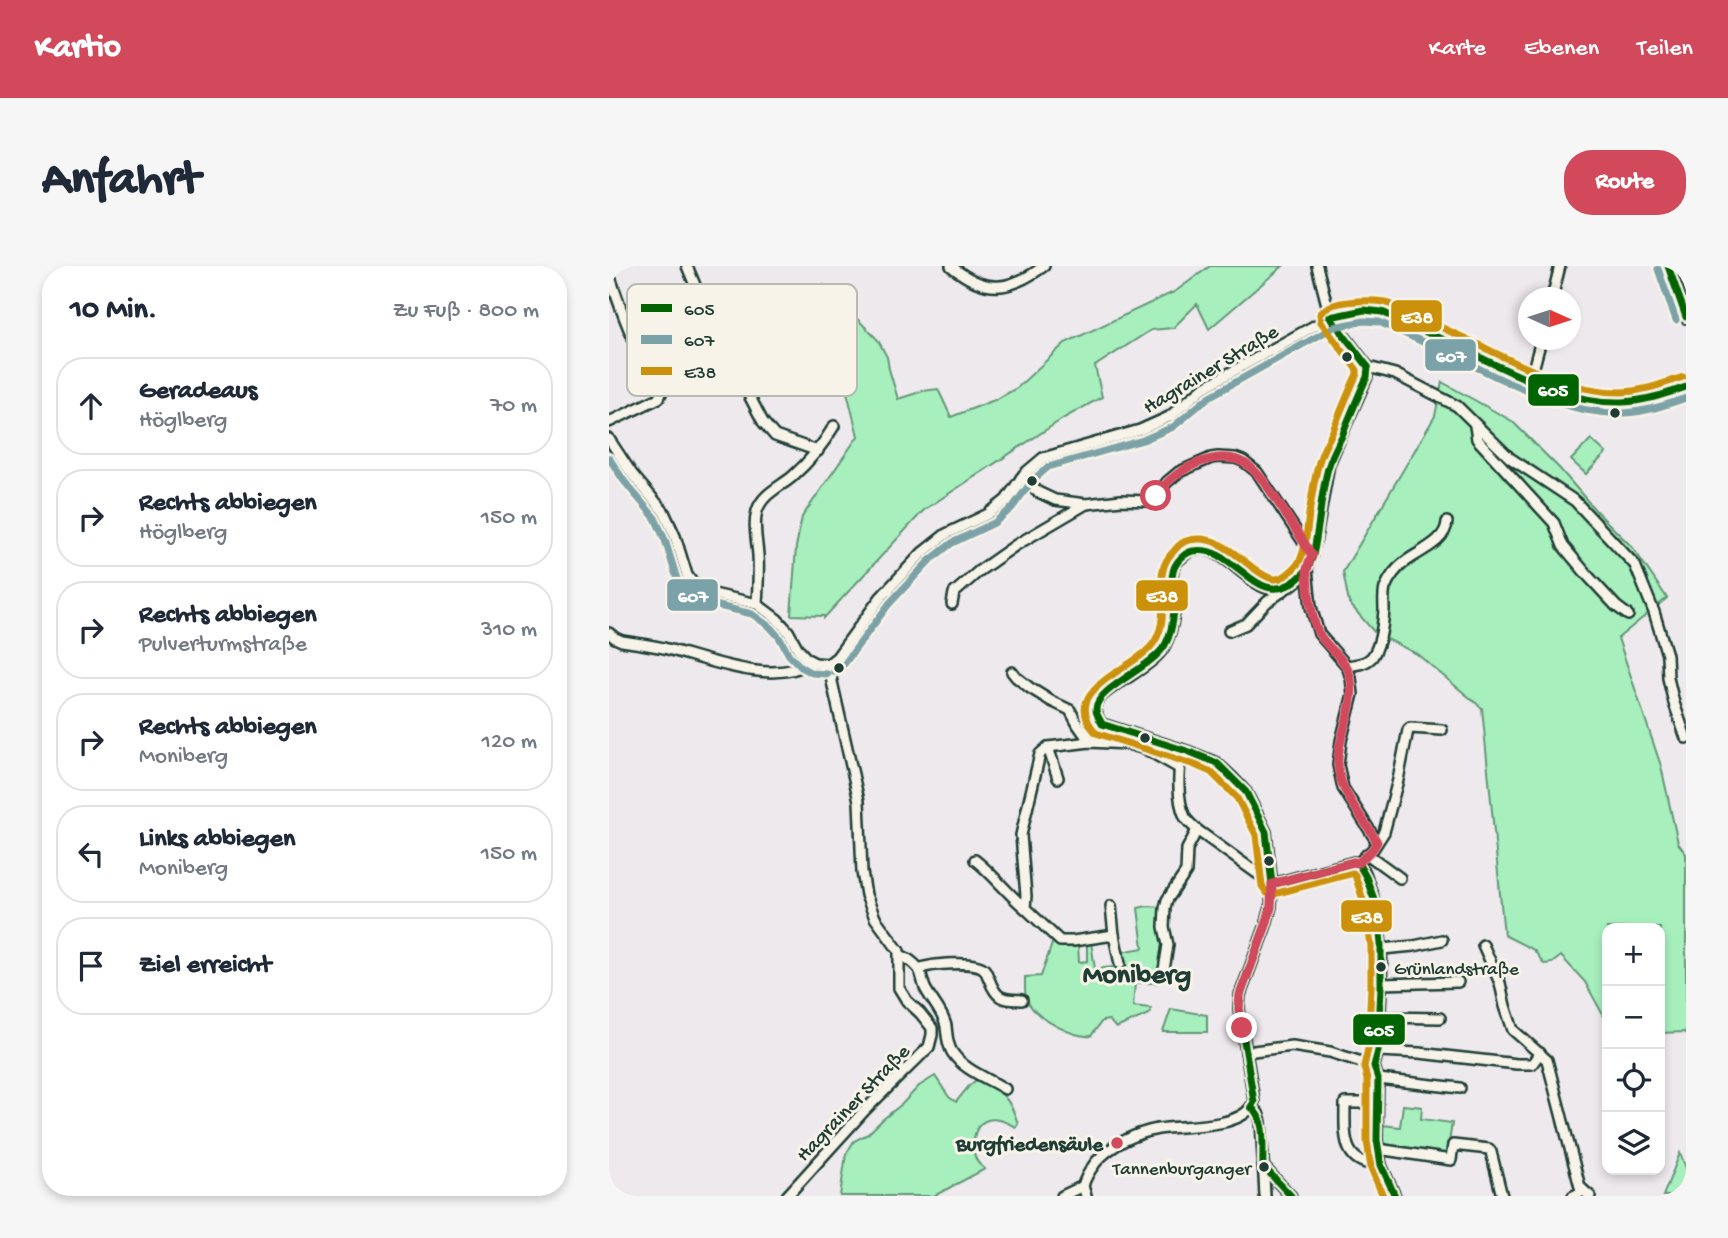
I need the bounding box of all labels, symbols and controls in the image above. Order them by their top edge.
text: Kartio [35,30,121,68]
text: Karte [1429,35,1486,64]
text: Ebenen [1524,35,1599,64]
text: Teilen [1637,35,1693,64]
button: Route [1564,150,1686,215]
text: Anfahrt [42,153,200,211]
legend [627,284,857,396]
north arrow [1518,287,1581,350]
text: 10 Min. [70,294,157,329]
text: Zu Fuß · 800 m [393,298,539,325]
line badge: E38 [1390,299,1443,333]
text: 605 [684,300,714,323]
text: E38 [1401,308,1434,331]
street label: Hagrainer Straße [1140,320,1285,421]
text: 607 [684,331,715,354]
line badge: 607 [1424,338,1477,372]
text: 607 [1436,347,1467,370]
unlabelled marker [1340,350,1354,364]
text: E38 [684,363,716,386]
line badge: 605 [1527,373,1580,407]
text: Geradeaus [139,377,257,408]
text: 605 [1538,381,1568,404]
icon: ahead [72,387,110,425]
text: 70 m [490,393,537,420]
unlabelled marker [1608,406,1622,420]
text: Höglberg [139,408,227,435]
unlabelled marker [1025,474,1039,488]
route start [1140,480,1171,511]
text: Rechts abbiegen [139,489,317,520]
icon: right [72,499,110,537]
text: 150 m [481,505,537,532]
text: Höglberg [139,520,227,547]
line badge: 607 [666,578,719,612]
line badge: E38 [1135,579,1189,612]
text: 607 [678,587,709,610]
text: E38 [1146,587,1179,610]
text: Rechts abbiegen [139,601,317,632]
icon: right [72,611,110,649]
text: 310 m [481,617,537,644]
text: Pulverturmstraße [139,632,307,659]
unlabelled marker [832,661,846,675]
text: Rechts abbiegen [139,713,317,744]
icon: right [72,723,110,761]
text: 120 m [482,729,537,756]
unlabelled marker [1138,731,1152,745]
text: Moniberg [139,744,228,771]
text: Links abbiegen [139,825,295,856]
icon: left [72,835,110,873]
text: 150 m [481,841,537,868]
unlabelled marker [1262,854,1276,868]
text: Moniberg [139,856,228,883]
line badge: E38 [1340,899,1393,933]
text: E38 [1351,908,1384,931]
map controls [1602,923,1665,1175]
button: + [1602,923,1665,986]
icon: arrive [72,947,110,985]
text: Ziel erreicht [139,951,271,982]
place label: Grünlandstraße [1394,959,1519,982]
district label: Moniberg [1083,960,1191,993]
marker: Grünlandstraße [1374,960,1388,974]
button: − [1602,986,1665,1049]
route end [1226,1012,1257,1043]
line badge: 605 [1352,1013,1406,1046]
text: 605 [1364,1021,1394,1044]
street label: Hagrainer Straße [792,1040,918,1168]
button: locate [1602,1049,1665,1112]
button: layers [1602,1112,1665,1175]
place label: Burgfriedensäule [955,1134,1104,1159]
marker: Burgfriedensäule [1109,1135,1125,1151]
place label: Tannenburganger [1112,1159,1253,1182]
marker: Tannenburganger [1257,1160,1271,1174]

